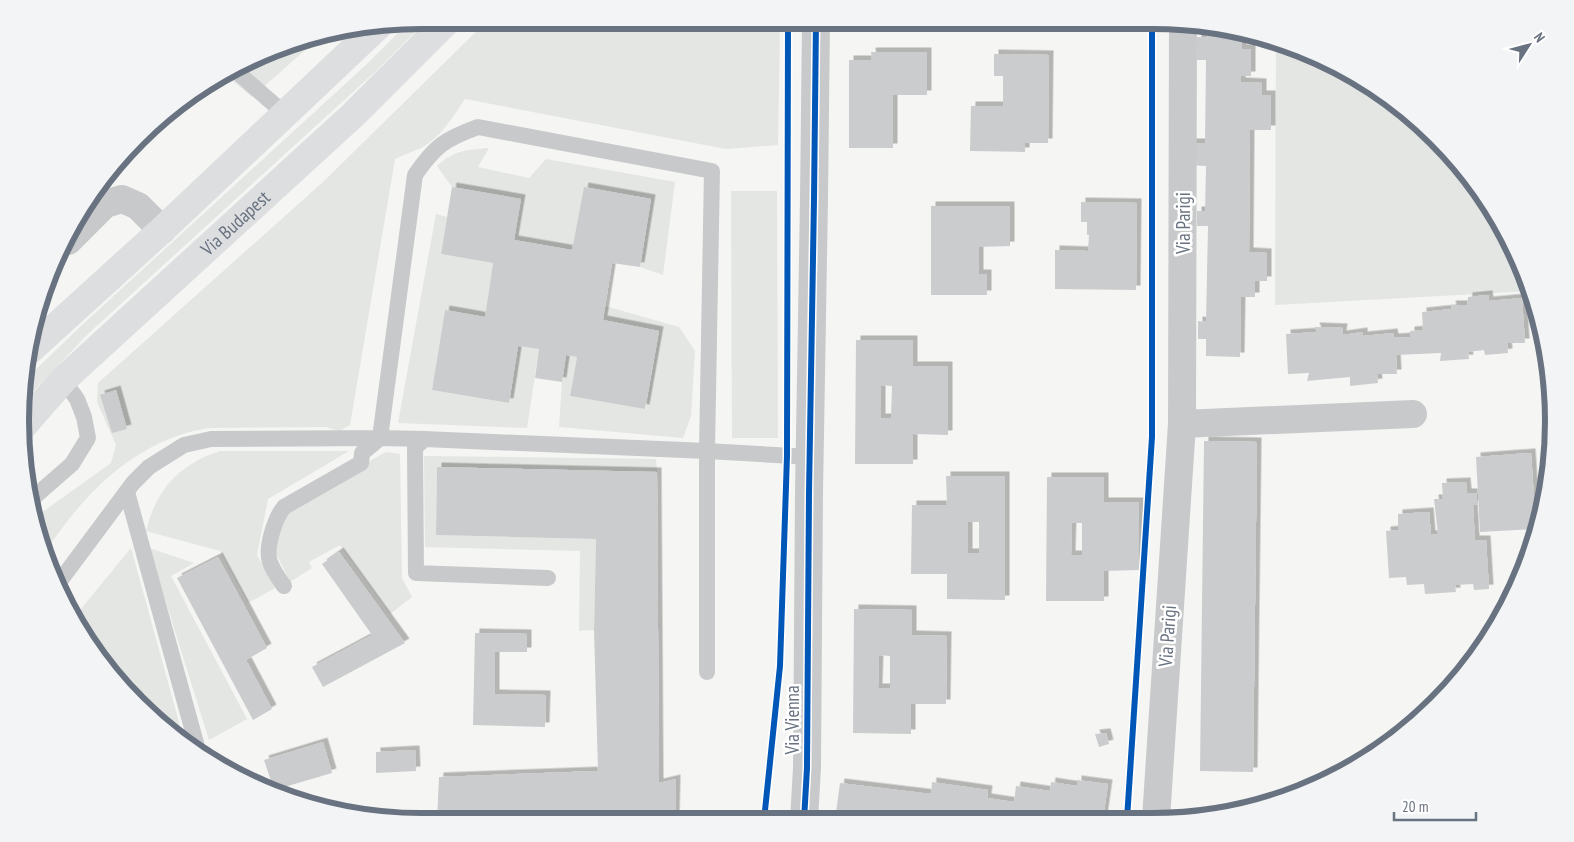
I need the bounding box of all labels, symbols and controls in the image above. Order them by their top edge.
north arrow [1504,20,1554,70]
text: N [1530,29,1549,46]
street label: Via Budapest [195,185,275,261]
street label: Via Parigi [1171,192,1195,255]
street label: Via Parigi [1153,604,1181,669]
street label: Via Vienna [780,685,804,756]
scale bar [1394,790,1476,822]
text: 20 m [1402,797,1428,816]

